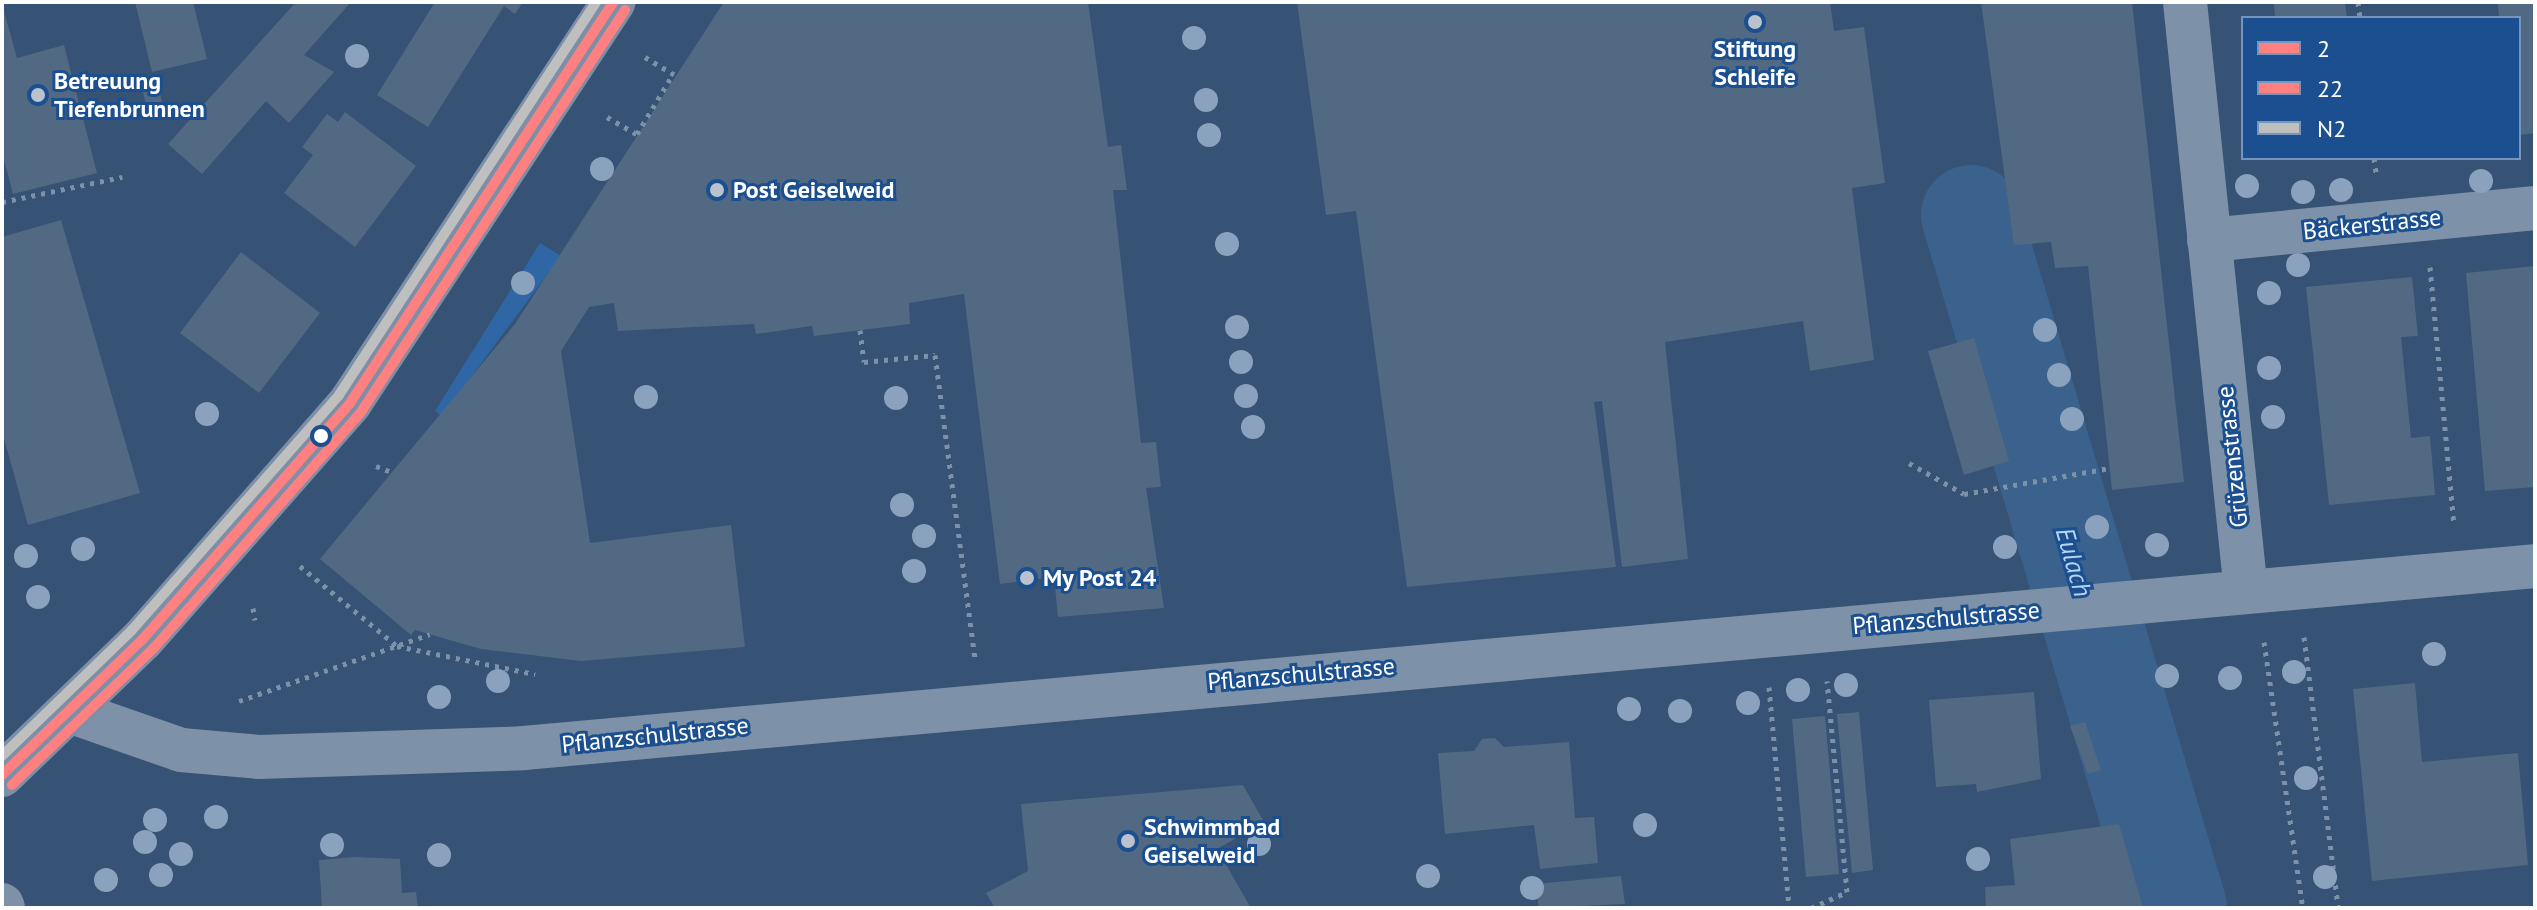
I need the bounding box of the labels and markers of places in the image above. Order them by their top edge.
marker: Stiftung Schleife [1746,13,1764,31]
place label: Stiftung Schleife [1714,35,1796,91]
place label: Betreuung Tiefenbrunnen [54,67,205,123]
marker: Betreuung Tiefenbrunnen [29,86,47,104]
place label: Post Geiselweid [733,176,895,204]
marker: Post Geiselweid [708,181,726,199]
unlabelled marker [313,428,329,444]
place label: My Post 24 [1043,564,1157,592]
marker: My Post 24 [1018,569,1036,587]
place label: Schwimmbad Geiselweid [1144,813,1280,869]
marker: Schwimmbad Geiselweid [1119,832,1137,850]

